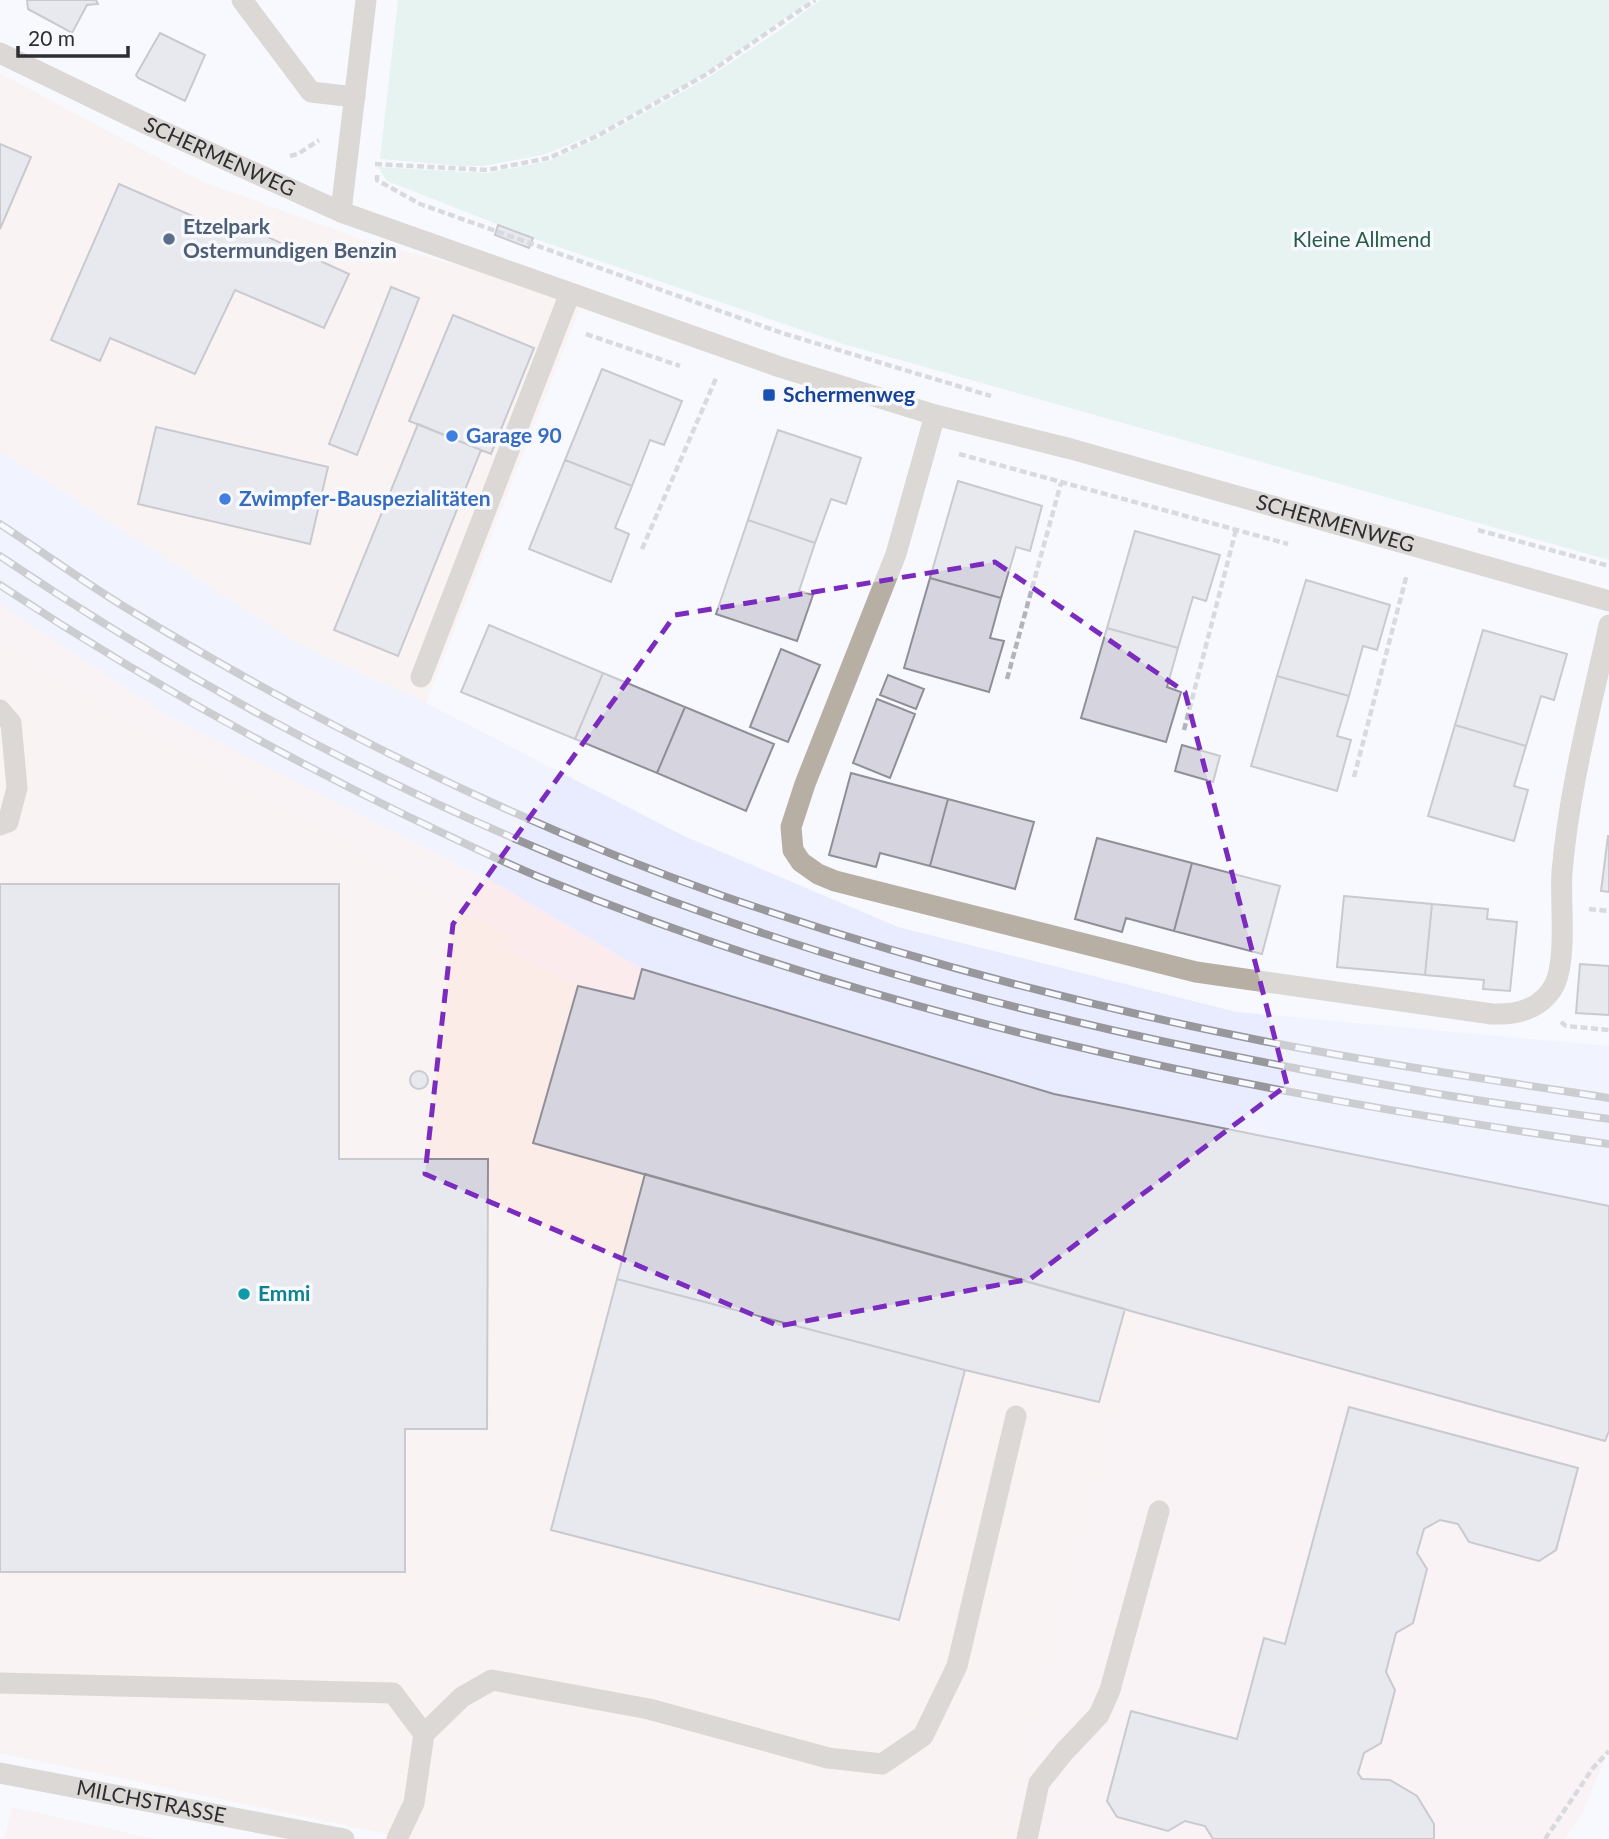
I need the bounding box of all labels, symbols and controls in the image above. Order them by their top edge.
scale bar [18,14,128,58]
text: 20 m [28,25,75,50]
street label: SCHERMENWEG [140,111,300,201]
place label: Etzelpark Ostermundigen Benzin [183,213,397,262]
park label: Kleine Allmend [1293,226,1431,251]
marker: Etzelpark Ostermundigen Benzin [161,231,177,247]
place label: Schermenweg [783,381,915,406]
marker: Schermenweg [761,387,777,403]
place label: Garage 90 [466,422,562,447]
marker: Garage 90 [444,428,460,444]
place label: Zwimpfer-Bauspezialitäten [239,485,491,510]
street label: SCHERMENWEG [1254,488,1418,556]
marker: Zwimpfer-Bauspezialitäten [217,491,233,507]
place label: Emmi [258,1280,310,1305]
marker: Emmi [236,1286,252,1302]
street label: MILCHSTRASSE [75,1774,228,1827]

